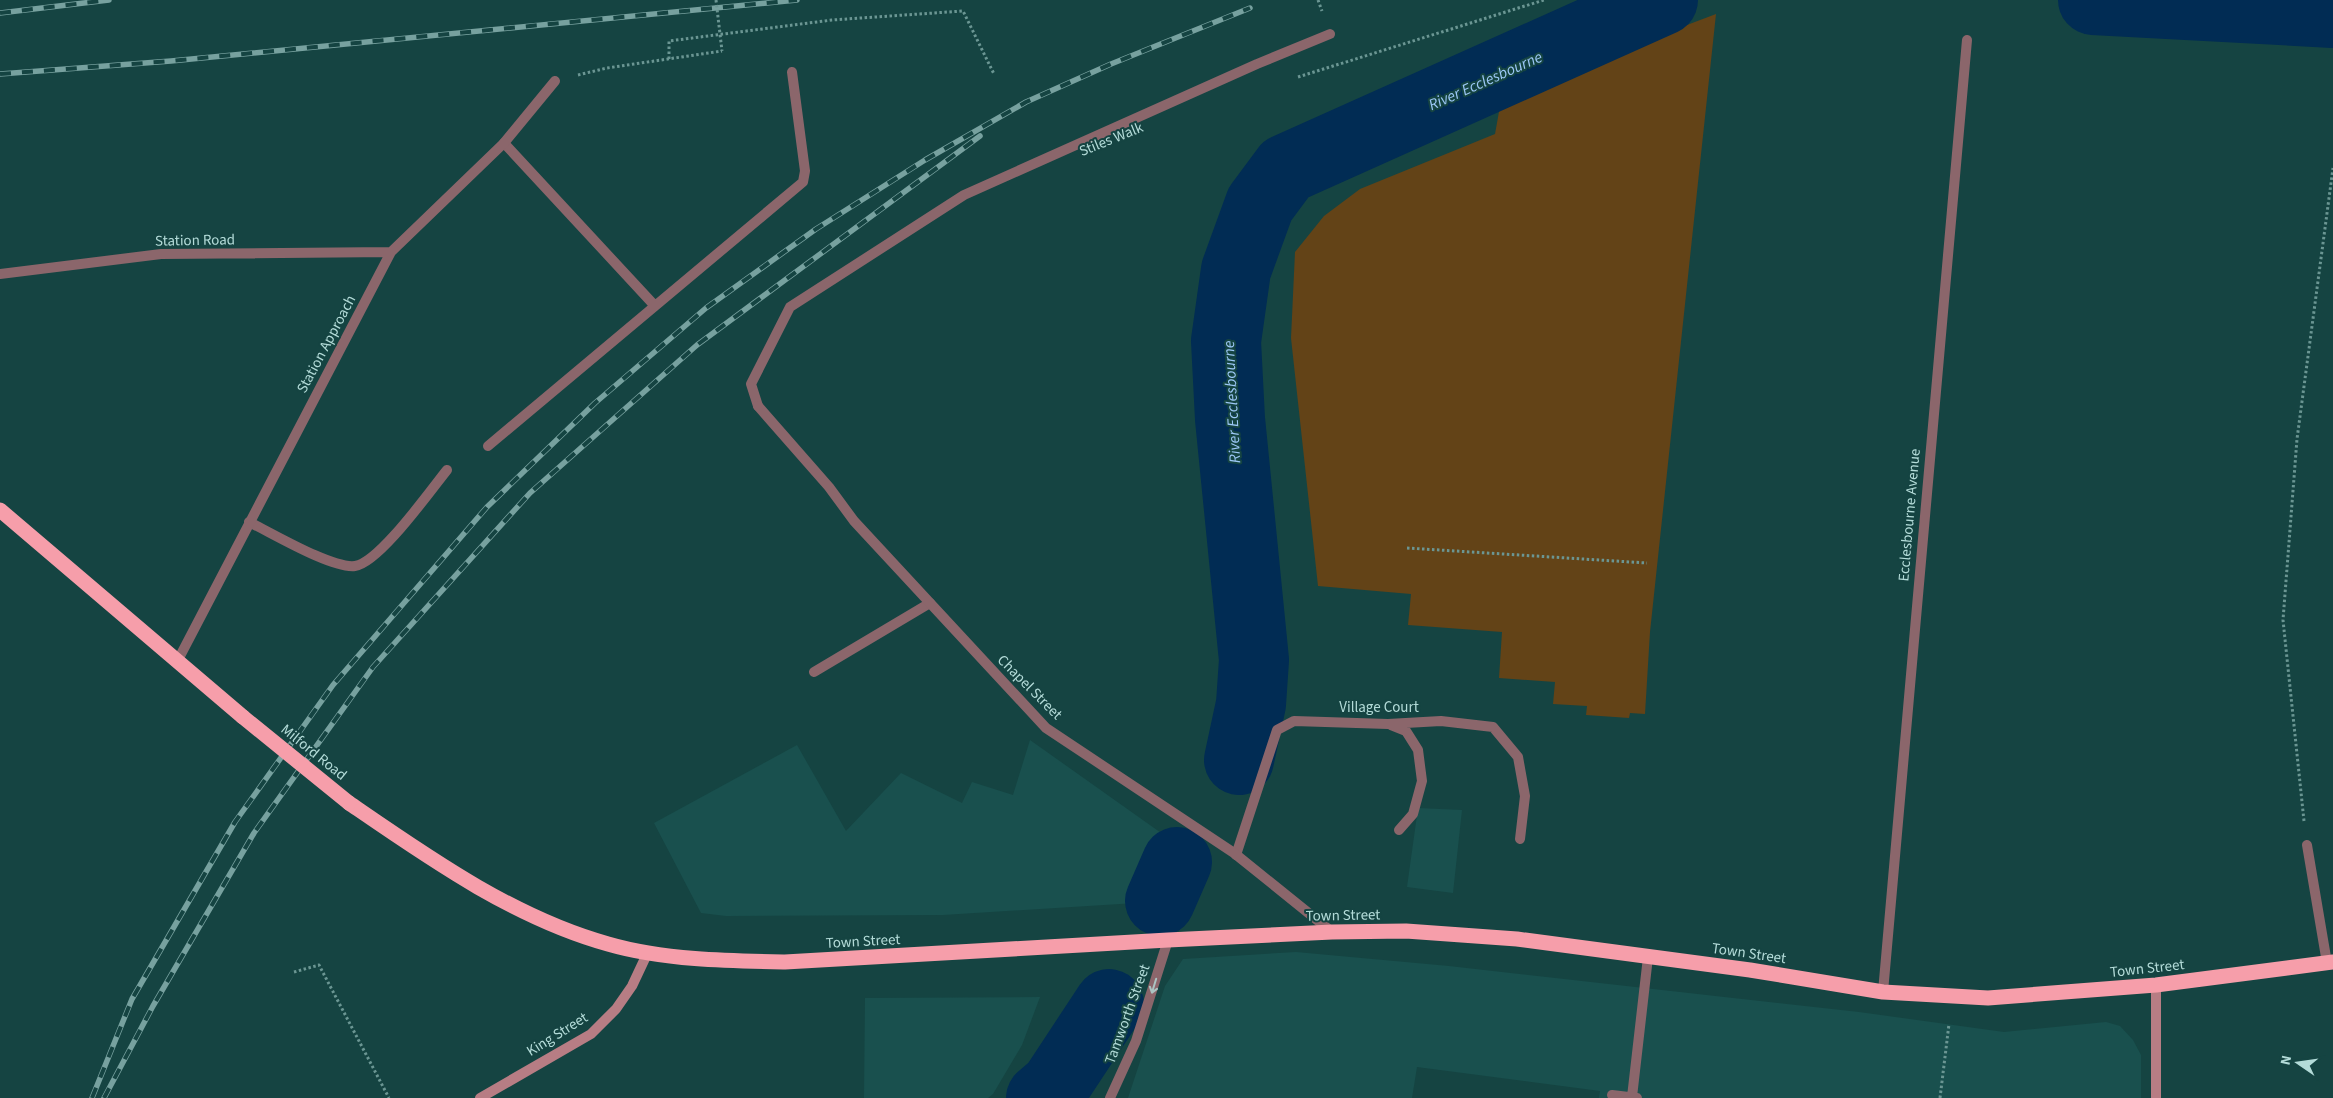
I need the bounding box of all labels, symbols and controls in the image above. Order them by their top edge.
water label: River Ecclesbourne [1425,46,1546,116]
street label: Stiles Walk [1076,117,1147,162]
street label: Station Road [155,229,235,252]
street label: Station Approach [292,292,361,397]
water label: River Ecclesbourne [1218,340,1246,464]
street label: Ecclesbourne Avenue [1893,448,1926,582]
street label: Chapel Street [992,650,1067,725]
street label: Village Court [1339,697,1419,718]
street label: Milford Road [276,719,351,786]
street label: Town Street [1305,904,1381,927]
street label: Town Street [825,929,901,954]
street label: Town Street [1710,938,1787,969]
street label: Town Street [2109,954,2185,983]
street label: Tamworth Street [1100,961,1155,1067]
one-way arrow [1149,978,1159,994]
street label: King Street [523,1007,592,1062]
north arrow [2273,1038,2323,1088]
text: N [2276,1054,2297,1067]

